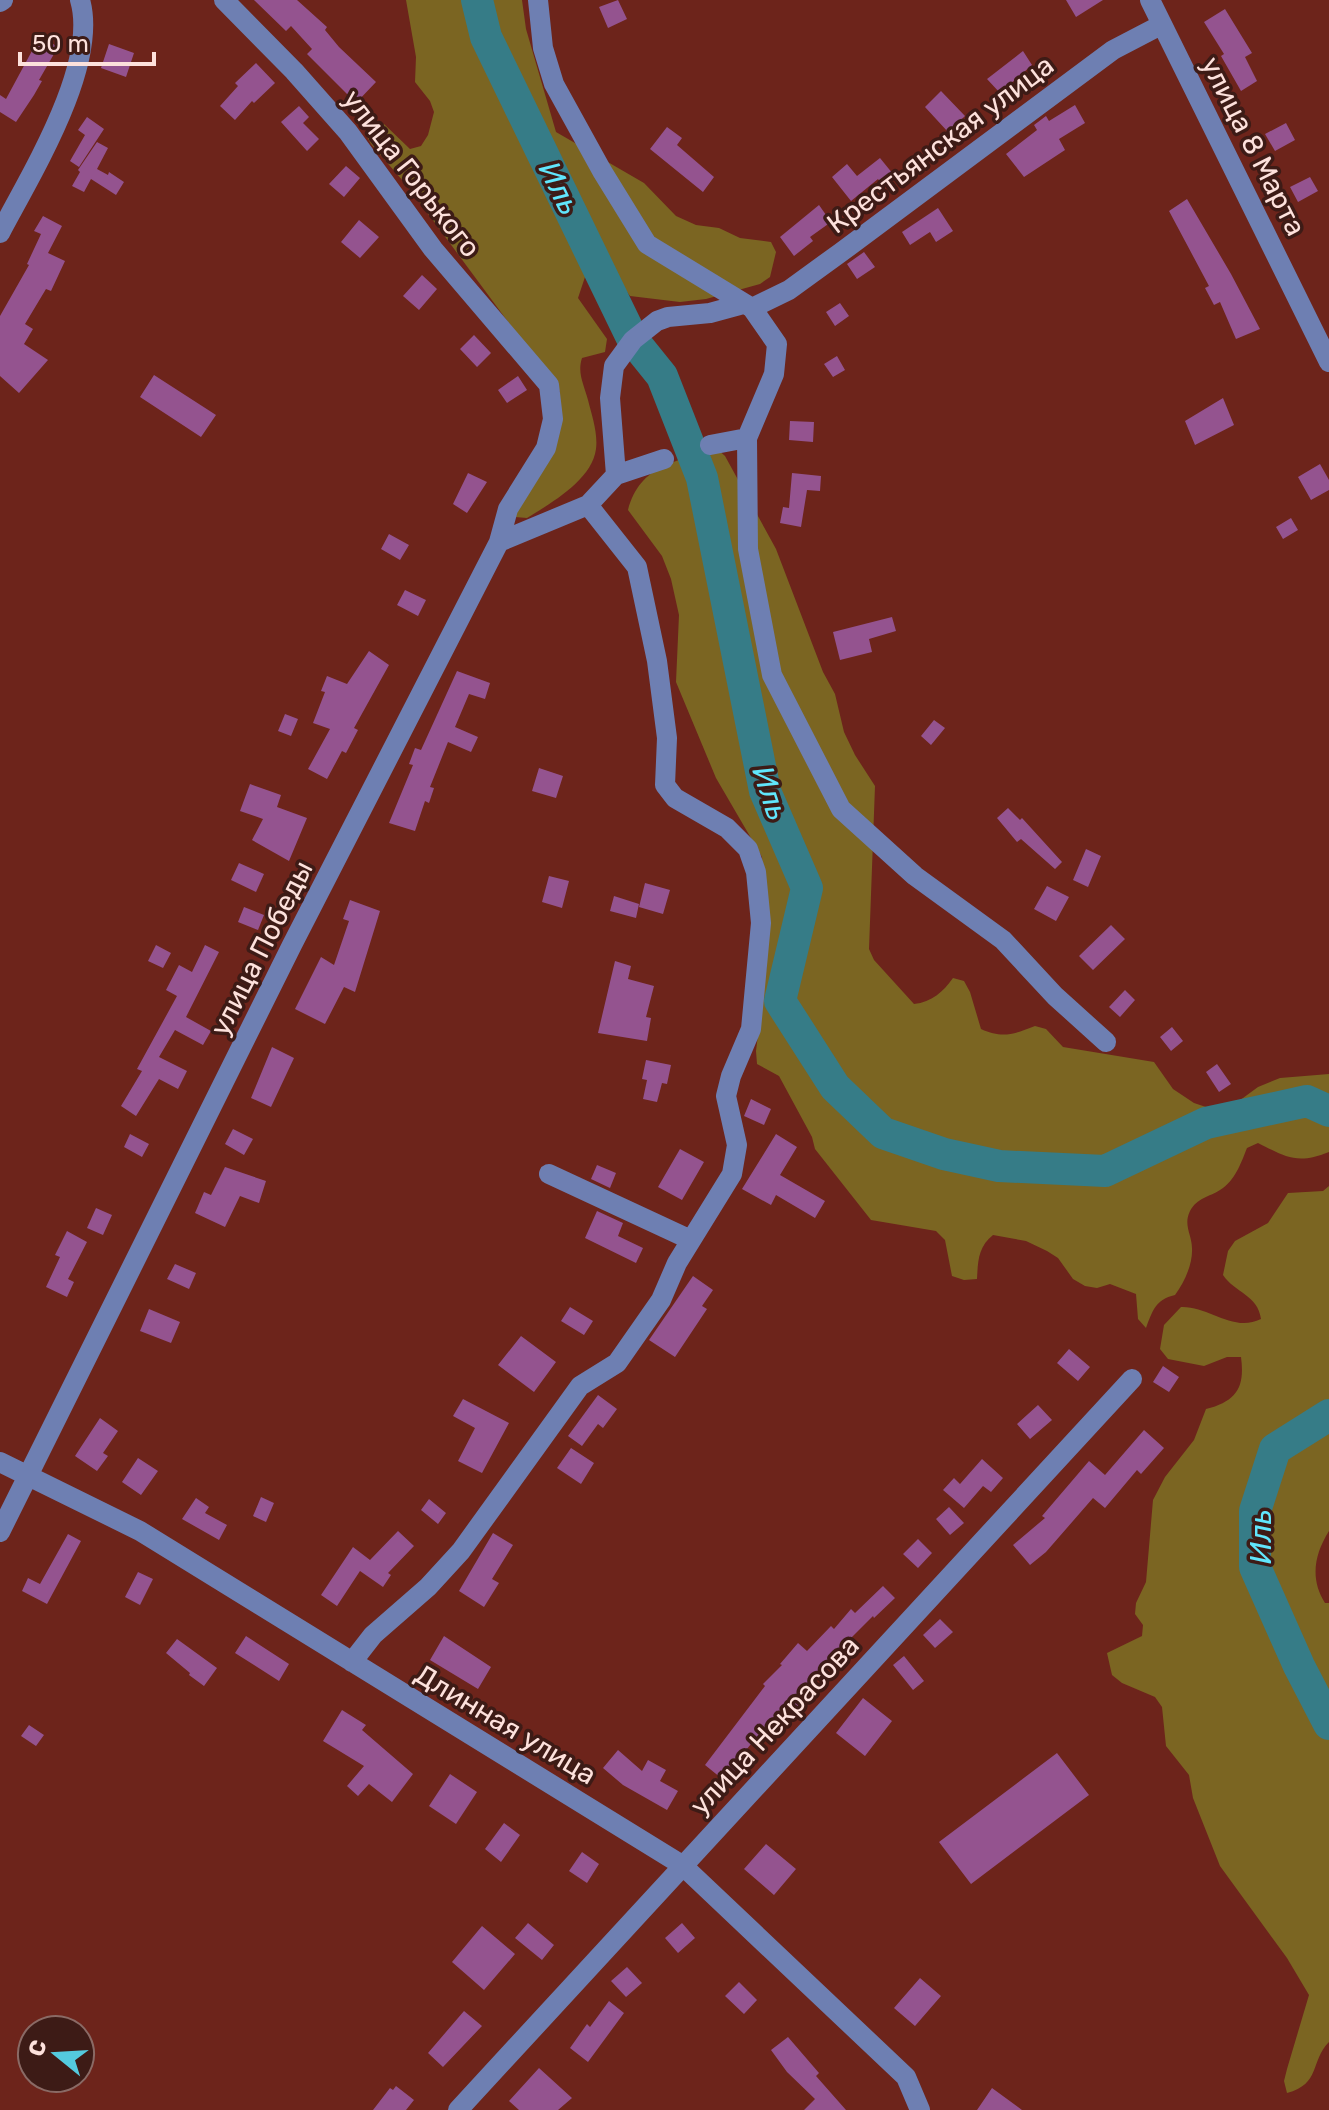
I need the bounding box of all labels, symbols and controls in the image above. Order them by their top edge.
scale bar [20,16,154,66]
text: 50 m [32,30,89,58]
street label: Крестьянская улица [821,48,1060,240]
street label: улица 8 Марта [1194,51,1313,241]
street label: улица Горького [336,83,487,264]
water label: Иль [531,156,587,220]
water label: Иль [744,761,796,825]
street label: улица Победы [203,855,320,1041]
water label: Иль [1243,1510,1279,1564]
street label: улица Некрасова [683,1629,866,1822]
street label: Длинная улица [409,1657,602,1791]
north arrow [16,2014,96,2094]
text: С [22,2036,53,2059]

